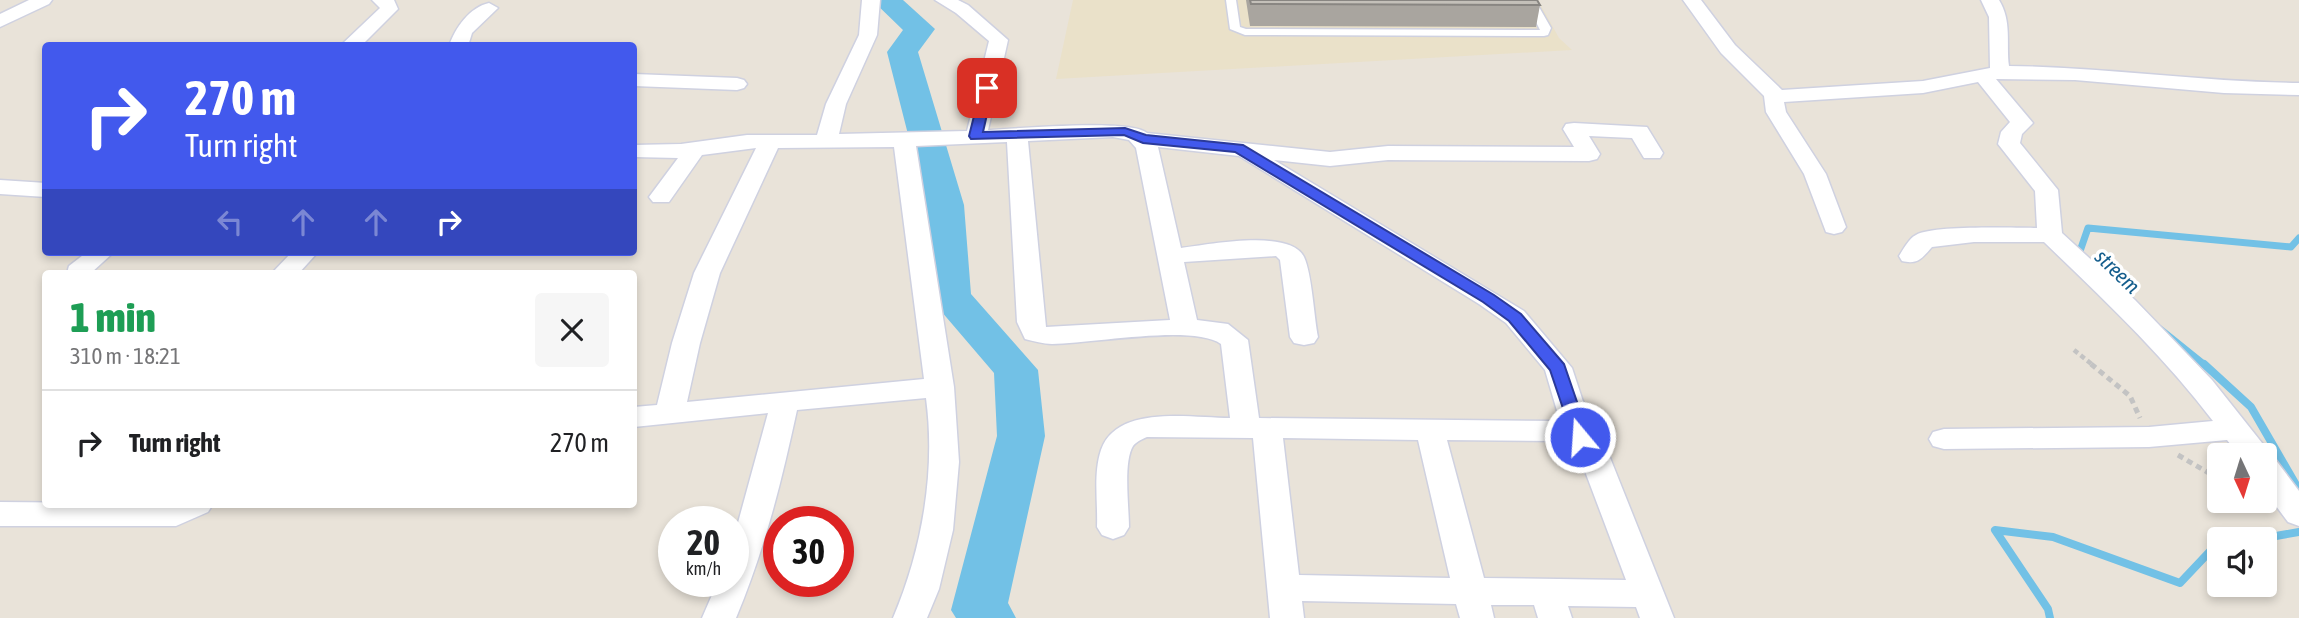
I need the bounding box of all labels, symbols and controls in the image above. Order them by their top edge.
pin [957,58,1017,118]
text: 270 m [185,69,296,125]
icon: arrive [968,69,1006,107]
icon: right [70,70,161,161]
text: Turn right [185,127,298,164]
icon: left [211,203,249,241]
icon: ahead [284,203,322,241]
icon: ahead [357,203,395,241]
icon: right [430,203,468,241]
water label: streem [2091,244,2145,298]
text: 1 min [70,293,156,341]
button: close [535,293,609,367]
text: 310 m · 18:21 [70,343,181,369]
position arrow [1543,400,1617,474]
icon: right [70,424,108,462]
text: Turn right [129,428,220,458]
text: 270 m [550,428,609,458]
north arrow [2207,443,2277,513]
map controls [2207,443,2277,597]
speed limit sign: 30 [763,506,854,597]
text: 20 [687,522,720,562]
button: sound [2207,527,2277,597]
text: km/h [686,558,721,579]

